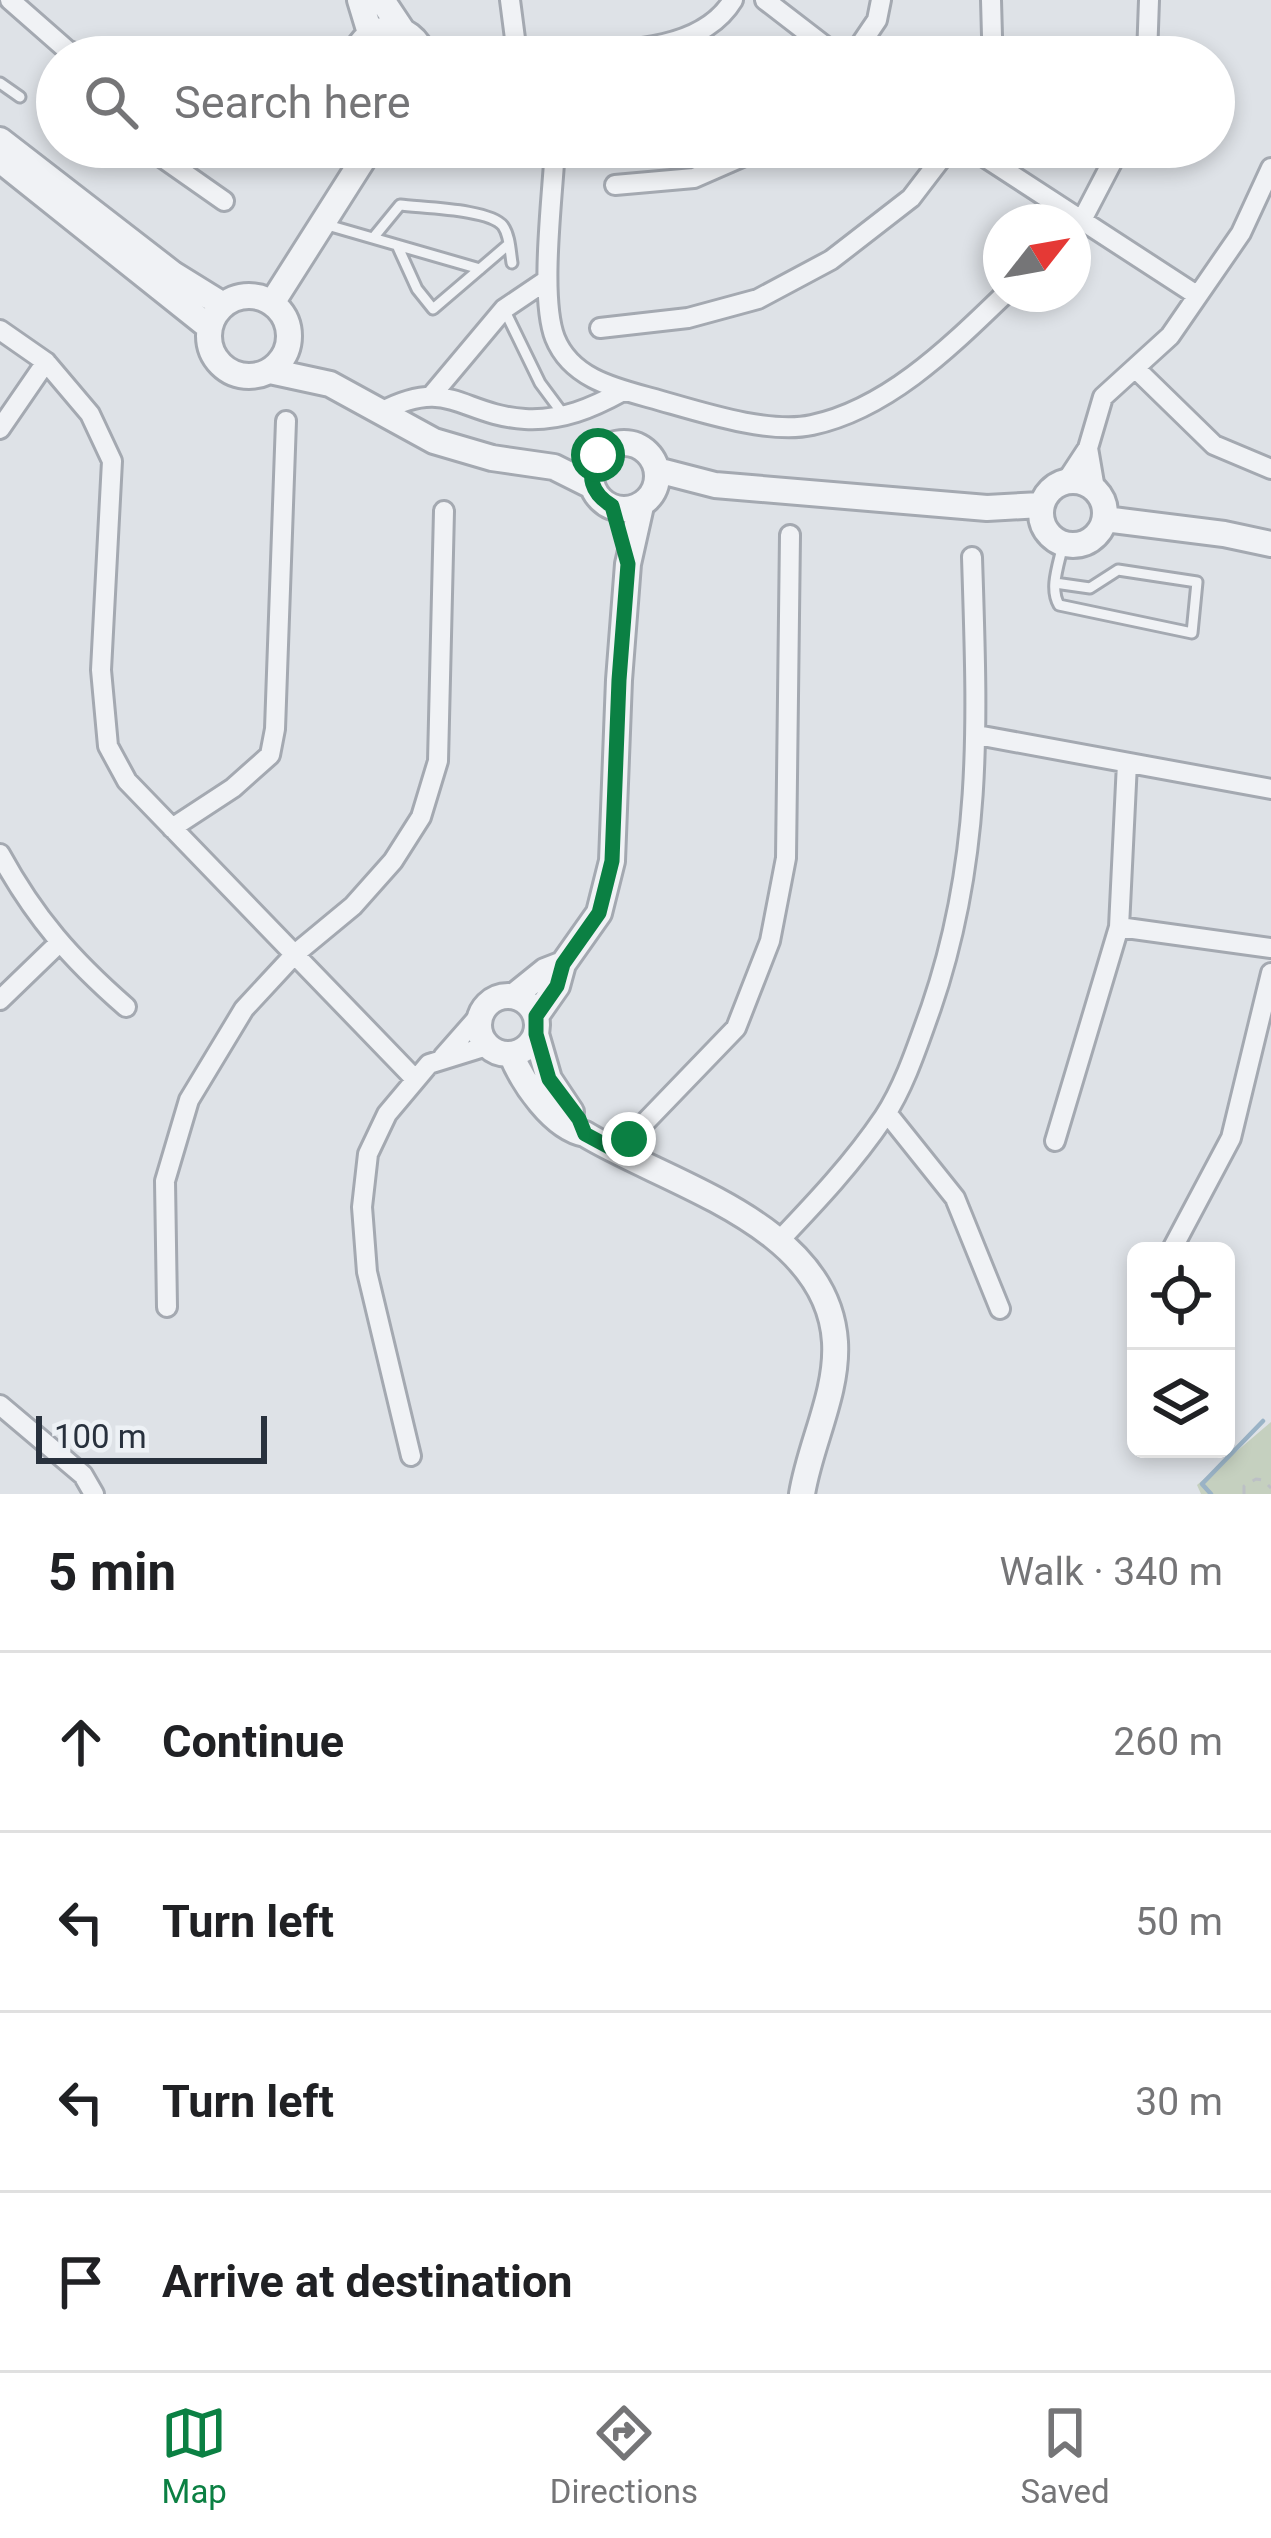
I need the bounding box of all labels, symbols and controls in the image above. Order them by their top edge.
search box [36,36,1235,168]
icon: search [78,69,144,135]
text: Search here [174,76,411,129]
north arrow [983,204,1091,312]
route start [571,428,625,482]
route end [602,1112,656,1166]
map controls [1127,1242,1235,1458]
button: locate [1127,1242,1235,1350]
button: layers [1127,1350,1235,1458]
scale bar [36,1410,267,1463]
text: 100 m [54,1417,147,1456]
text: 5 min [48,1543,176,1602]
text: Walk · 340 m [999,1549,1223,1595]
icon: ahead [48,1709,114,1775]
text: Continue [162,1715,344,1768]
text: 260 m [1113,1719,1223,1765]
icon: left [48,1889,114,1955]
text: Turn left [162,1895,334,1948]
text: 50 m [1135,1899,1223,1945]
icon: left [48,2069,114,2135]
text: Turn left [162,2075,334,2128]
text: 30 m [1135,2079,1223,2125]
icon: arrive [48,2249,114,2315]
text: Arrive at destination [162,2255,573,2308]
tab: Map [161,2400,227,2511]
tab: Directions [550,2400,698,2511]
tab: Saved [1021,2400,1110,2511]

